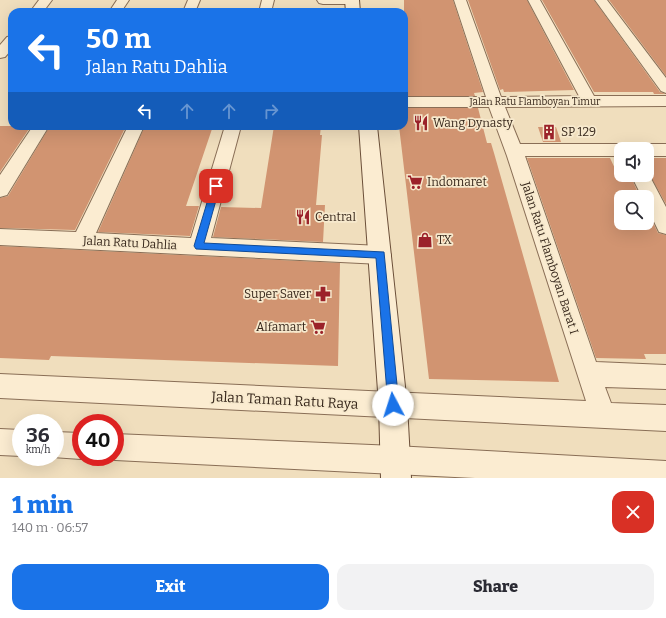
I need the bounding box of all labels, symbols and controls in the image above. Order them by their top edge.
text: 50 m [86,22,151,55]
icon: left [20,24,72,76]
text: Jalan Ratu Dahlia [86,56,228,78]
street label: Jalan Ratu Flamboyan Timur [468,96,601,108]
icon: left [134,100,156,122]
icon: ahead [176,100,198,122]
icon: ahead [218,100,240,122]
icon: right [260,100,282,122]
restaurant icon: Wang Dynasty [412,114,430,132]
place label: Wang Dynasty [433,116,513,130]
building icon: SP 129 [540,123,558,141]
place label: SP 129 [561,125,596,139]
map controls [614,142,654,230]
button: sound [614,142,654,182]
pin [199,169,233,203]
supermarket icon: Indomaret [406,173,424,191]
icon: arrive [205,175,227,197]
place label: Indomaret [427,175,487,189]
street label: Jalan Ratu Flamboyan Barat I [518,179,581,336]
button: search [614,190,654,230]
restaurant icon: Central [294,208,312,226]
place label: Central [315,210,356,224]
shop icon: TX [416,231,434,249]
street label: Jalan Ratu Dahlia [81,233,178,252]
place label: TX [437,233,453,247]
pharmacy icon: Super Saver [314,285,332,303]
place label: Super Saver [244,287,312,301]
supermarket icon: Alfamart [309,318,327,336]
place label: Alfamart [256,320,307,334]
position arrow [372,384,414,426]
street label: Jalan Taman Ratu Raya [210,388,359,413]
speed limit sign: 40 [72,414,124,466]
text: 36 [26,423,50,447]
text: km/h [26,444,50,456]
text: 1 min [12,491,73,519]
button: close [612,491,654,533]
text: 140 m · 06:57 [12,520,88,535]
button: Exit [12,564,329,610]
button: Share [337,564,654,610]

